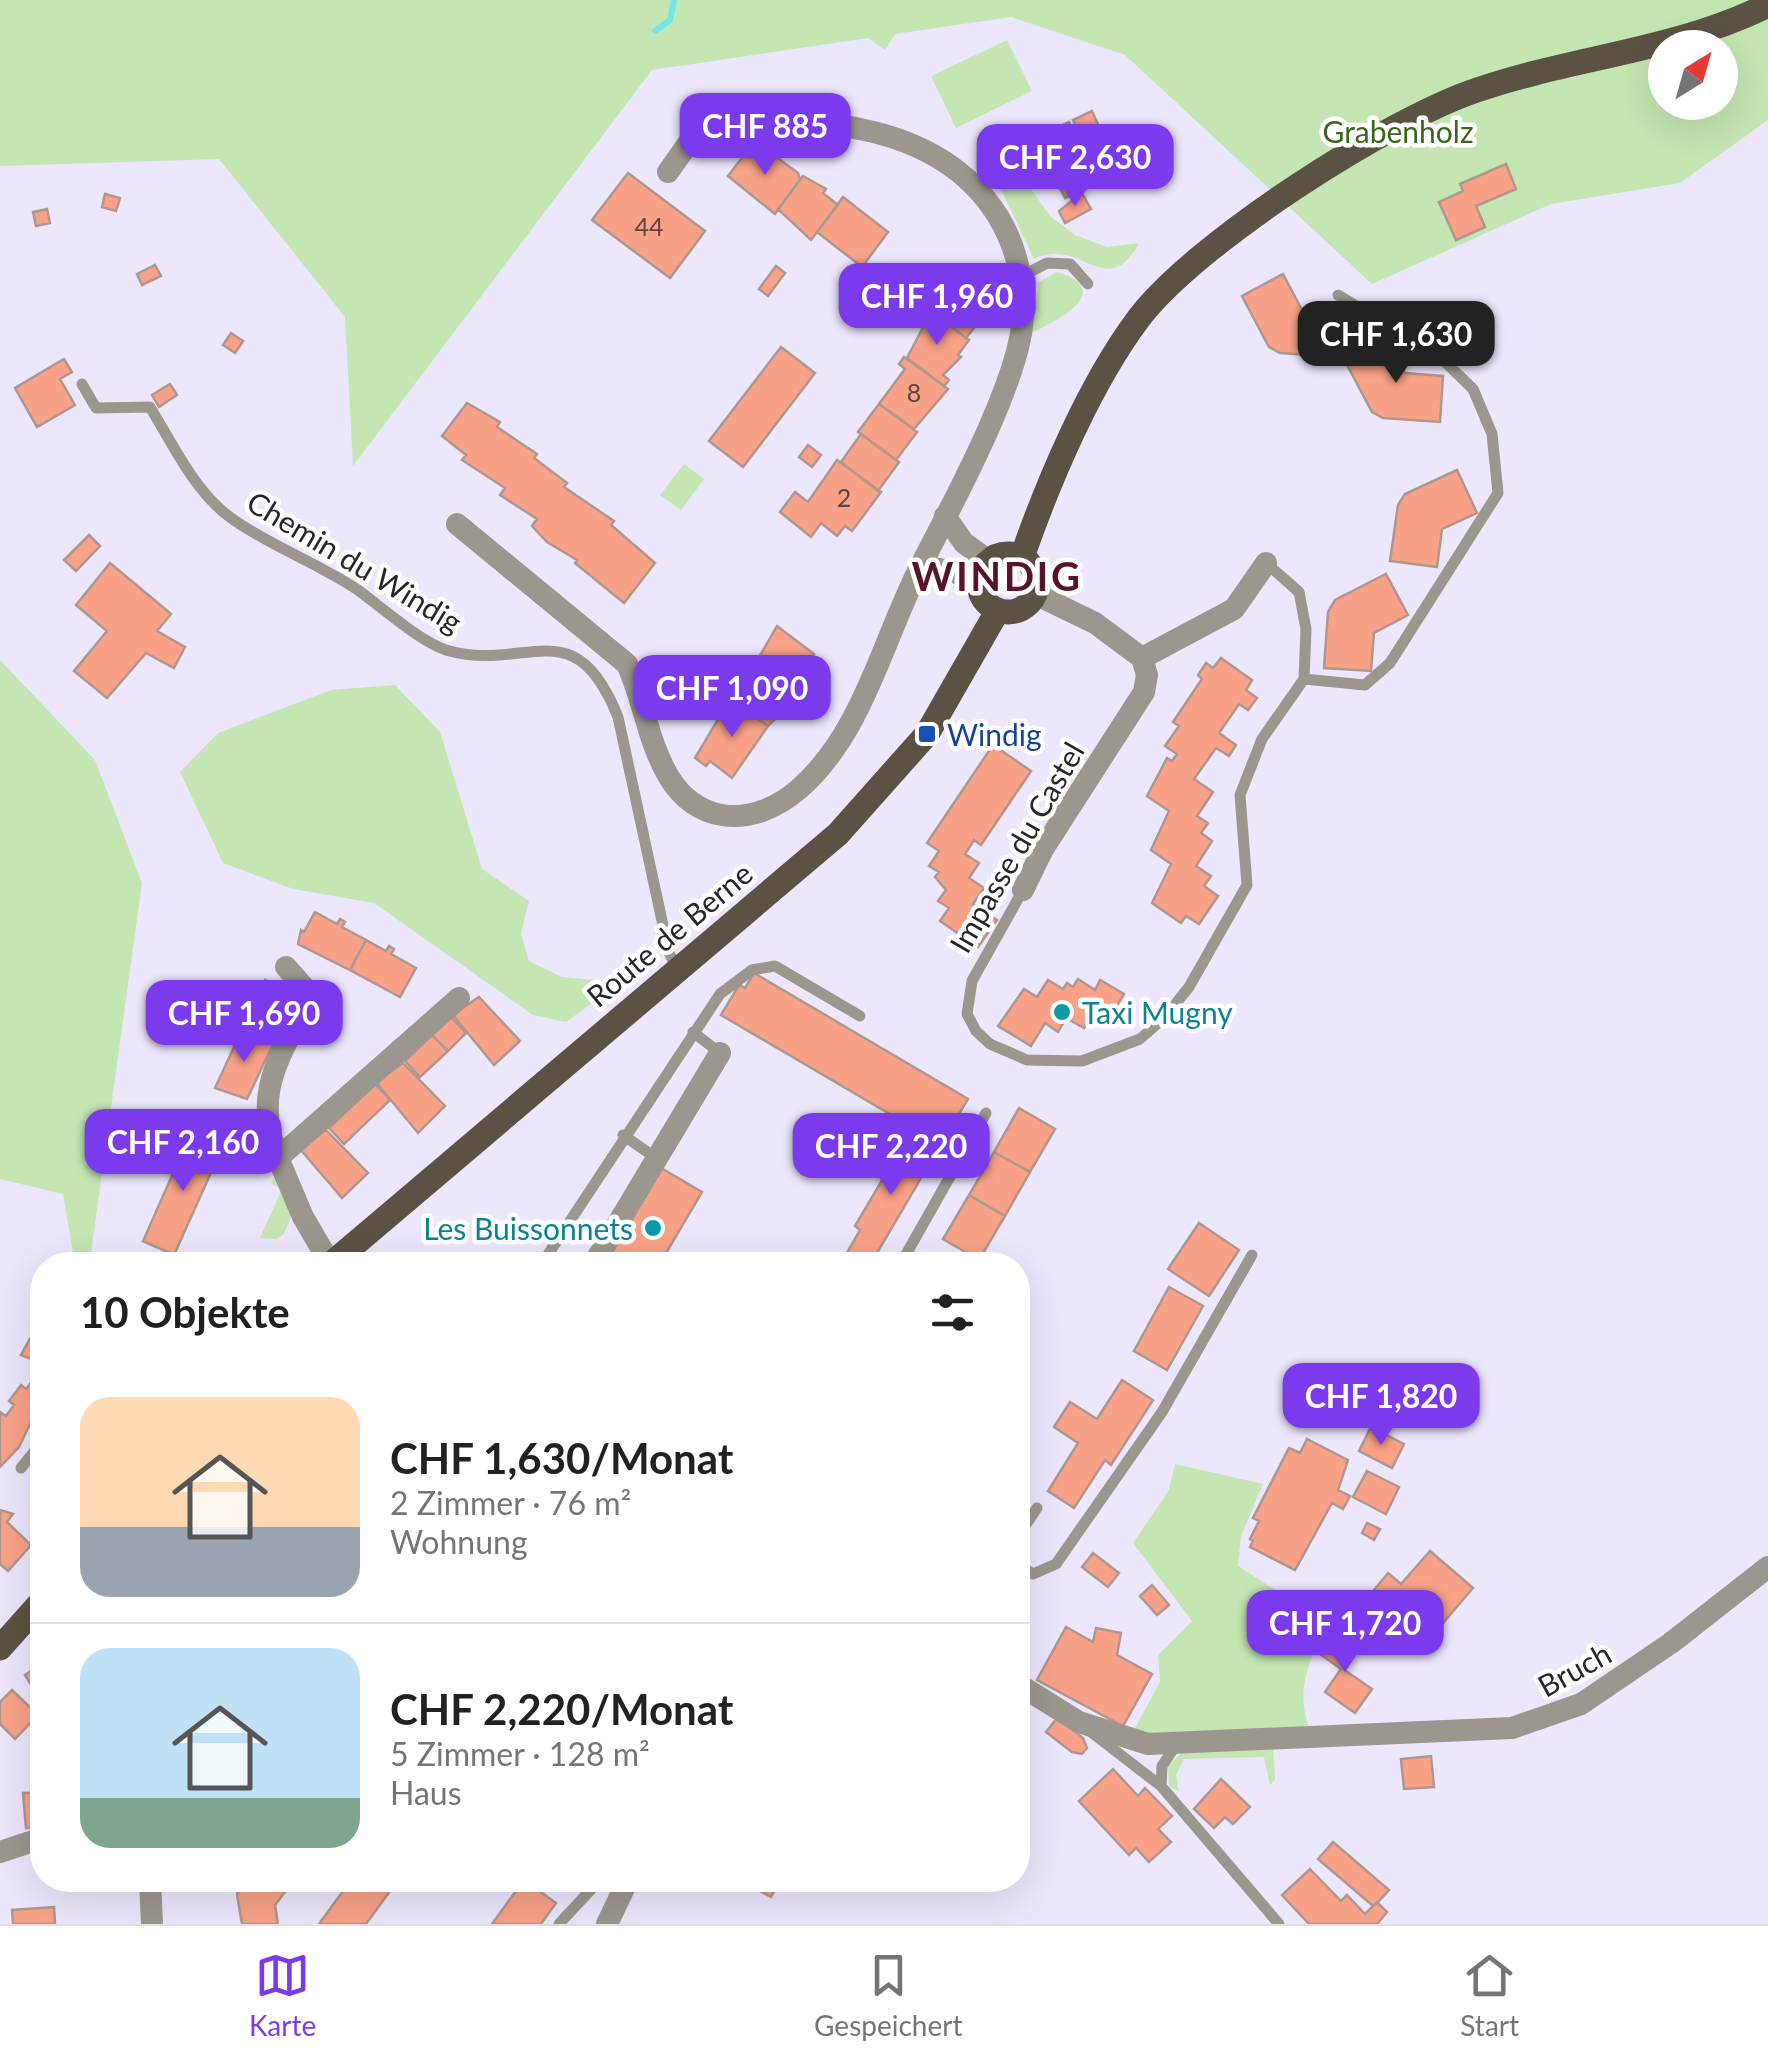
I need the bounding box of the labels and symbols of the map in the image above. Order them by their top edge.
north arrow [1648,30,1738,120]
pin: CHF 885 [673,93,857,178]
park label: Grabenholz [1322,113,1474,149]
pin: CHF 2,630 [961,124,1189,209]
house number: 44 [634,211,664,241]
pin: CHF 1,960 [823,263,1051,348]
pin: CHF 1,630 [1282,301,1510,386]
house number: 8 [907,377,921,407]
house number: 2 [837,482,851,512]
street label: Chemin du Windig [241,483,469,639]
district label: WINDIG [911,552,1083,600]
pin: CHF 1,090 [618,655,846,740]
place label: Windig [947,716,1042,752]
marker: Windig [916,723,938,745]
street label: Impasse du Castel [941,735,1091,959]
street label: Route de Berne [579,854,759,1014]
pin: CHF 1,690 [130,980,358,1065]
place label: Taxi Mugny [1082,994,1233,1030]
marker: Taxi Mugny [1051,1001,1073,1023]
pin: CHF 2,160 [69,1109,297,1194]
pin: CHF 2,220 [777,1113,1005,1198]
place label: Les Buissonnets [423,1210,633,1246]
marker: Les Buissonnets [642,1217,664,1239]
pin: CHF 1,820 [1267,1363,1495,1448]
pin: CHF 1,720 [1231,1590,1459,1675]
street label: Bruch [1531,1634,1617,1704]

